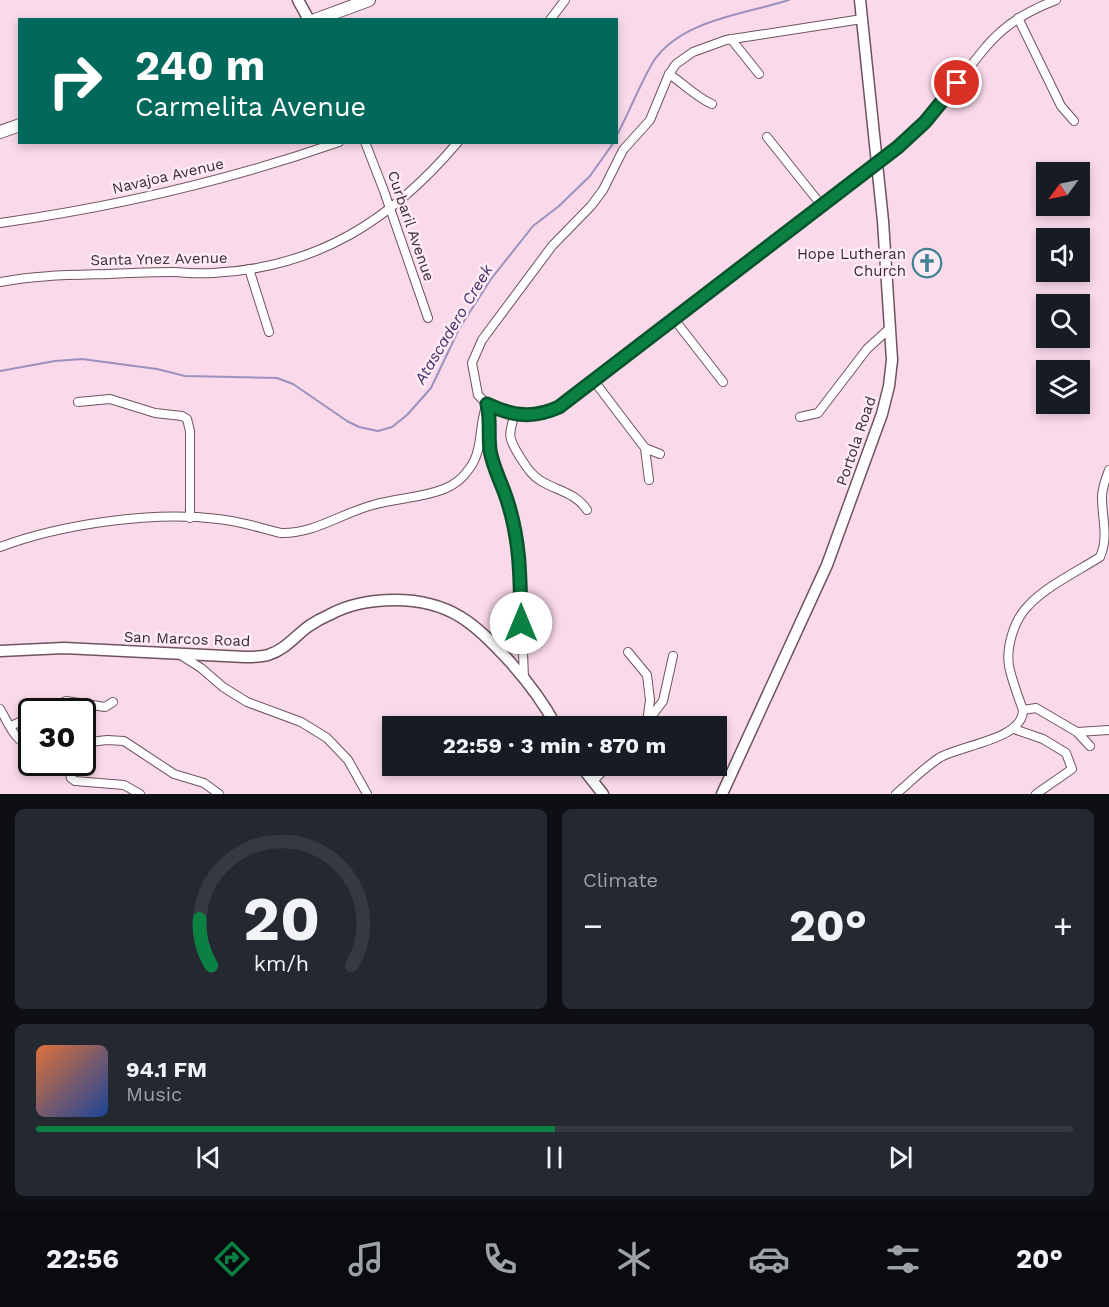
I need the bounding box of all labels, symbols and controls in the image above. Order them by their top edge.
text: 240 m [135,41,265,90]
icon: right [36,42,114,120]
pin [931,57,982,108]
icon: arrive [940,66,973,99]
text: Carmelita Avenue [135,91,366,123]
street label: Navajoa Avenue [110,154,226,198]
north arrow [1036,162,1090,216]
map controls [1036,162,1090,414]
street label: Curbaril Avenue [384,169,438,283]
button: sound [1036,228,1090,282]
place label: Hope Lutheran Church [797,245,906,280]
church icon: Hope Lutheran Church [911,247,943,279]
street label: Santa Ynez Avenue [90,249,228,269]
water label: Atascadero Creek [410,260,497,388]
button: search [1036,294,1090,348]
button: layers [1036,360,1090,414]
street label: Portola Road [832,394,880,488]
position arrow [489,591,553,655]
street label: San Marcos Road [123,628,251,650]
speed limit sign: 30 [18,698,96,776]
text: 22:59 · 3 min · 870 m [443,733,666,758]
text: Climate [583,868,658,892]
text: 20 [242,882,320,955]
text: 20° [789,899,867,952]
text: − [583,906,603,945]
text: + [1053,906,1073,945]
text: km/h [253,951,309,976]
text: 94.1 FM [126,1057,207,1082]
text: Music [126,1082,182,1106]
icon: previous [192,1141,225,1174]
icon: pause [538,1141,571,1174]
icon: next [884,1141,917,1174]
icon: directions [211,1238,253,1280]
icon: music [345,1238,387,1280]
icon: phone [479,1238,521,1280]
icon: climate [613,1238,655,1280]
icon: car [748,1238,790,1280]
icon: filters [882,1238,924,1280]
text: 22:56 [46,1243,119,1275]
text: 20° [1016,1243,1063,1275]

